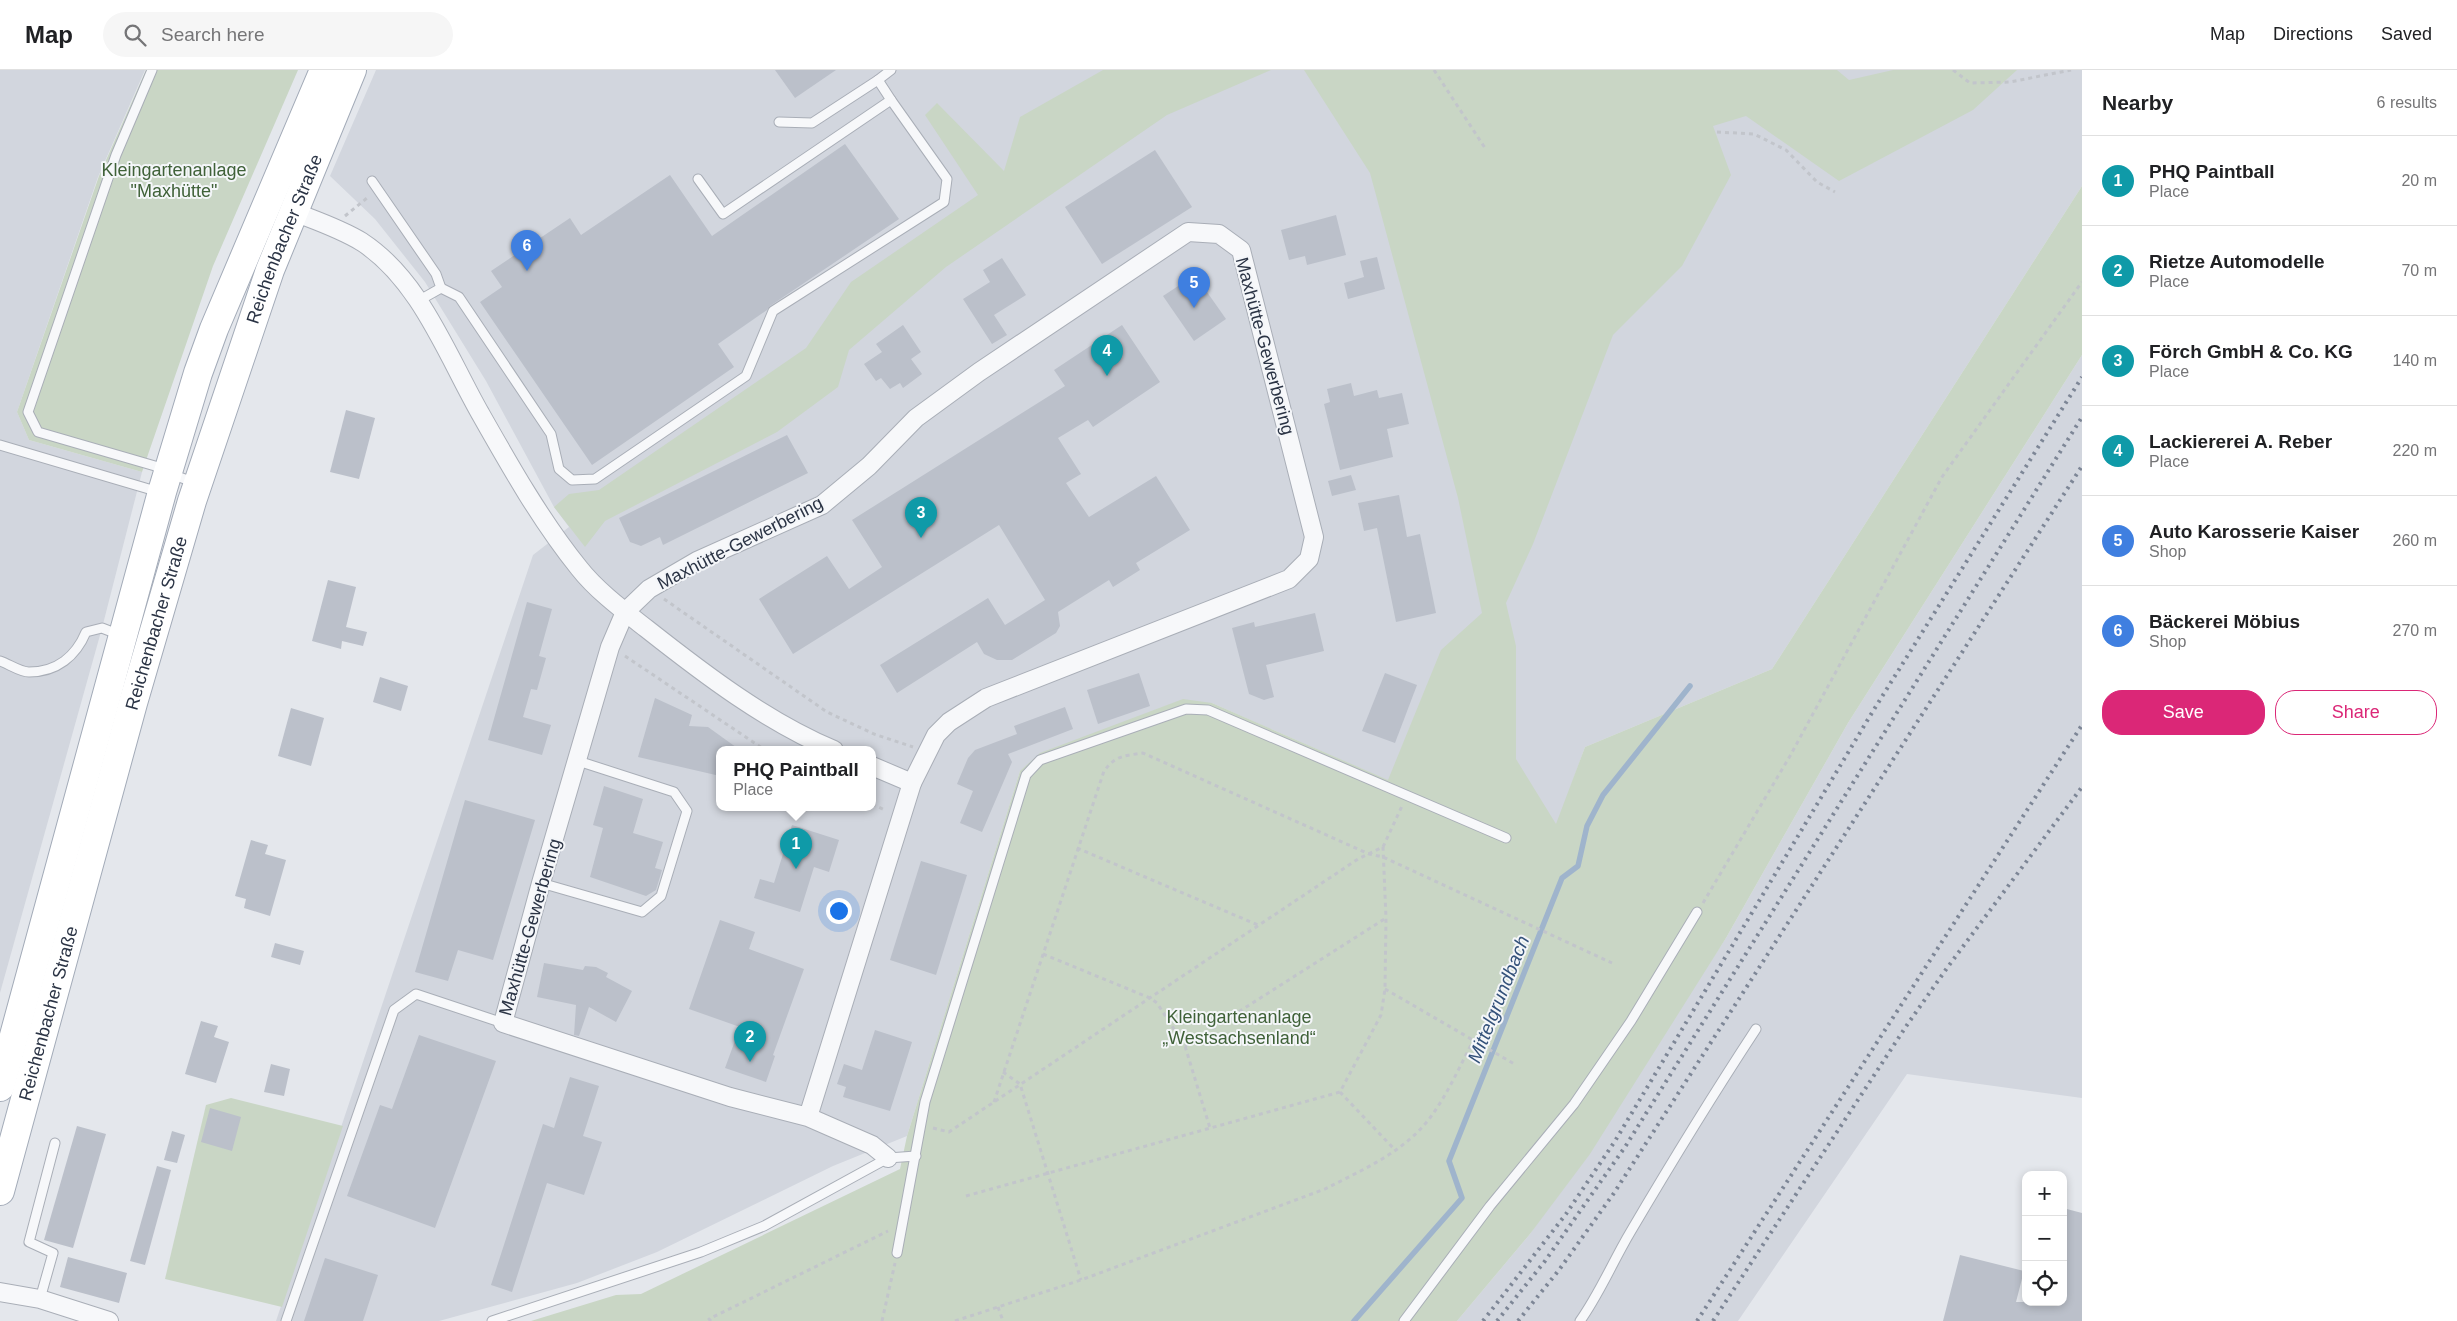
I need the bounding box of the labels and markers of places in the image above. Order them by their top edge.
pin: 6 [511,230,543,271]
pin: 5 [1178,267,1210,308]
pin: 4 [1091,335,1123,376]
pin: 3 [905,497,937,538]
pin: 1 [780,828,812,869]
pin: 2 [734,1021,766,1062]

